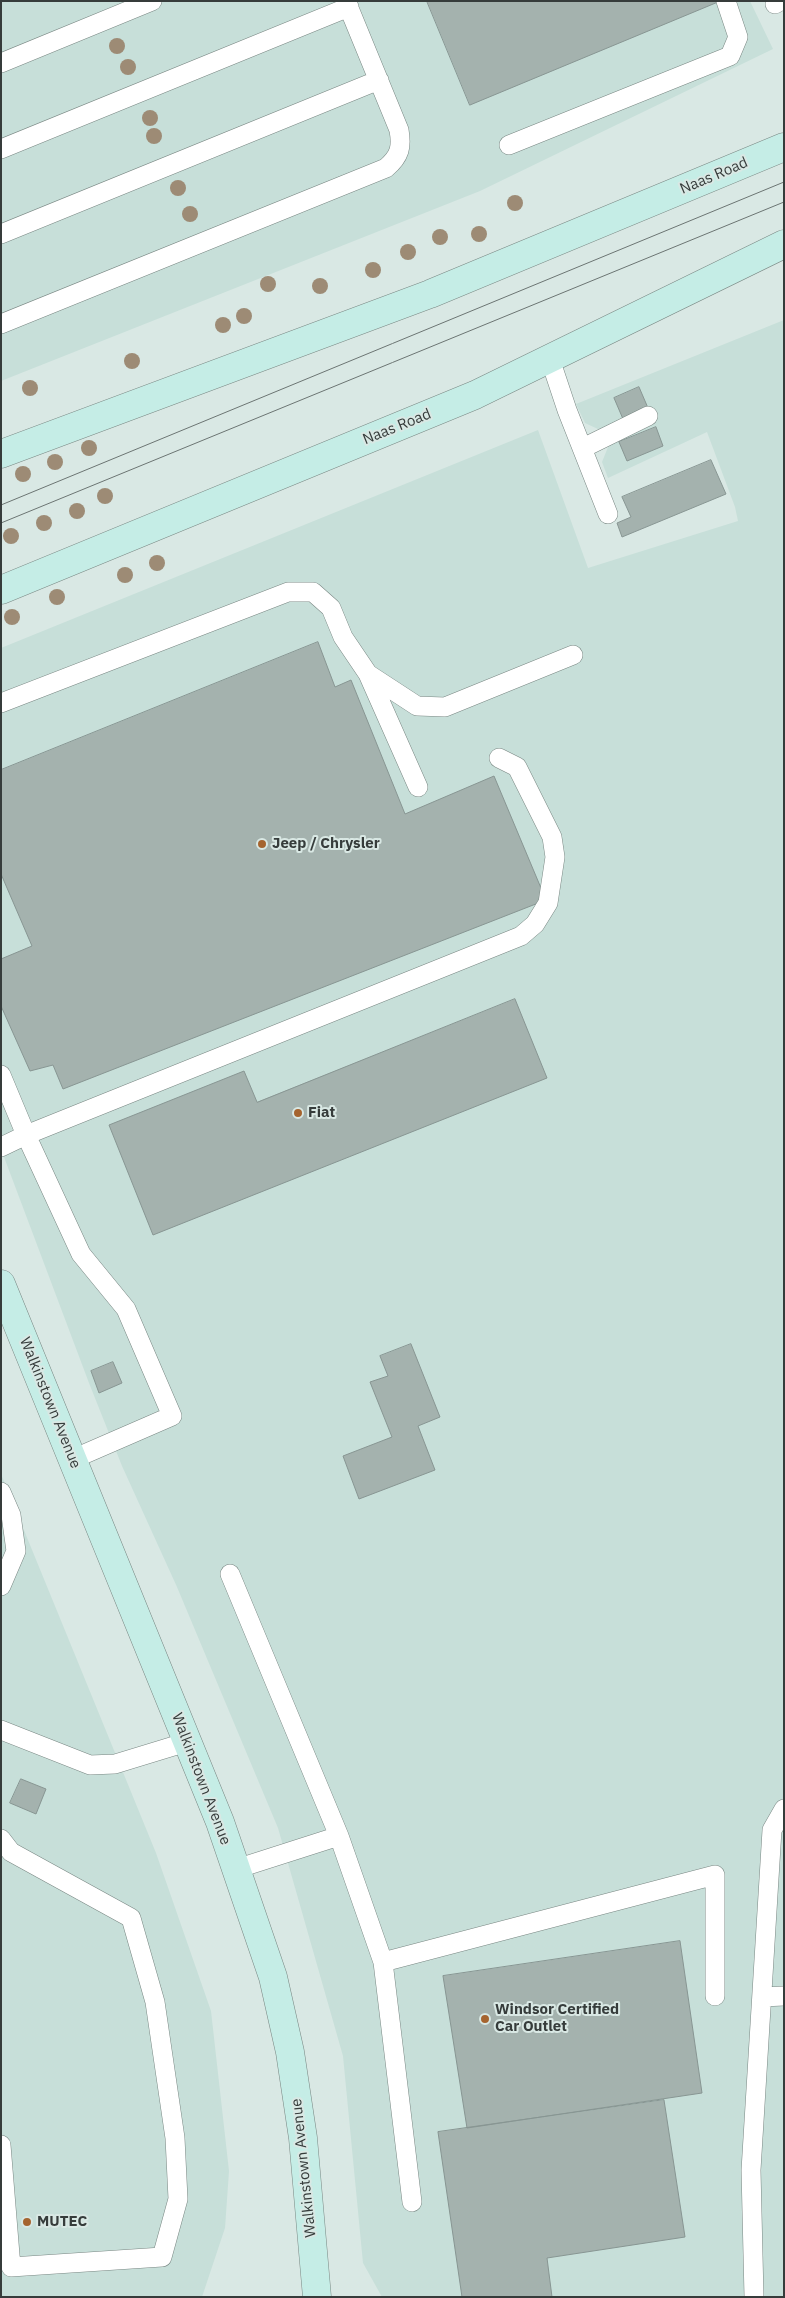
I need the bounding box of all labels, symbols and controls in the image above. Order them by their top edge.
street label: Naas Road [677,154,751,198]
street label: Naas Road [360,405,434,449]
place label: Jeep / Chrysler [272,835,380,853]
marker: Jeep / Chrysler [256,838,268,850]
place label: Fiat [308,1104,335,1122]
marker: Fiat [292,1107,304,1119]
street label: Walkinstown Avenue [15,1335,85,1471]
street label: Walkinstown Avenue [168,1710,234,1848]
place label: Windsor Certified Car Outlet [495,2001,619,2036]
marker: Windsor Certified Car Outlet [479,2013,491,2025]
street label: Walkinstown Avenue [288,2098,320,2238]
place label: MUTEC [37,2213,87,2231]
marker: MUTEC [21,2216,33,2228]

